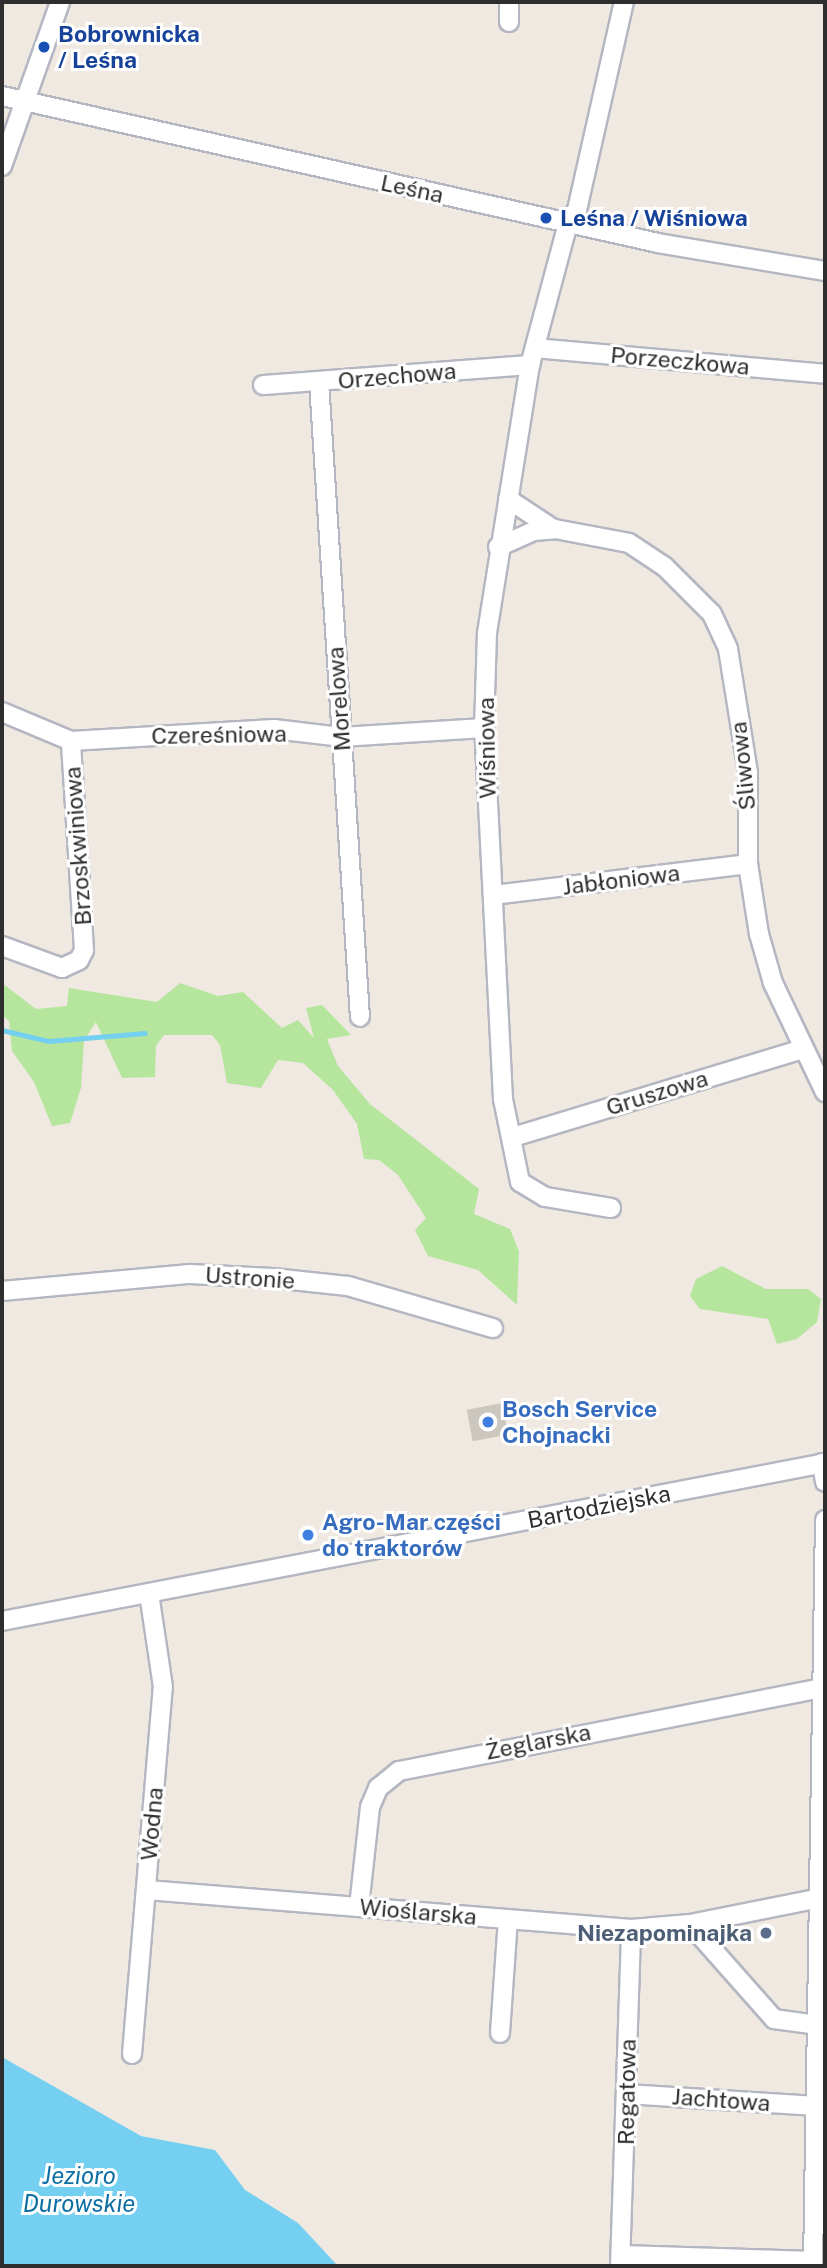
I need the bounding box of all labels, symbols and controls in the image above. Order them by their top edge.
place label: Bobrownicka / Leśna [58,20,200,74]
marker: Bobrownicka / Leśna [36,39,52,55]
street label: Leśna [378,169,446,209]
place label: Leśna / Wiśniowa [560,204,748,232]
marker: Leśna / Wiśniowa [538,210,554,226]
street label: Porzeczkowa [609,341,751,381]
street label: Orzechowa [337,357,457,395]
street label: Morelowa [322,646,356,752]
street label: Wiśniowa [472,697,502,799]
street label: Czereśniowa [151,720,287,750]
street label: Śliwowa [725,720,761,812]
street label: Brzoskwiniowa [59,766,97,926]
street label: Jabłoniowa [561,859,681,901]
street label: Gruszowa [603,1064,711,1122]
street label: Ustronie [204,1261,296,1295]
place label: Bosch Service Chojnacki [502,1395,657,1449]
marker: Bosch Service Chojnacki [480,1414,496,1430]
street label: Bartodziejska [525,1480,673,1534]
place label: Agro-Mar części do traktorów [322,1508,501,1562]
marker: Agro-Mar części do traktorów [300,1527,316,1543]
street label: Żeglarska [483,1718,593,1766]
street label: Wodna [135,1786,169,1862]
street label: Wioślarska [358,1893,478,1931]
place label: Niezapominajka [577,1919,752,1947]
marker: Niezapominajka [758,1925,774,1941]
street label: Regatowa [612,2039,642,2145]
street label: Jachtowa [671,2083,771,2117]
water label: Jezioro Durowskie [23,2162,135,2218]

